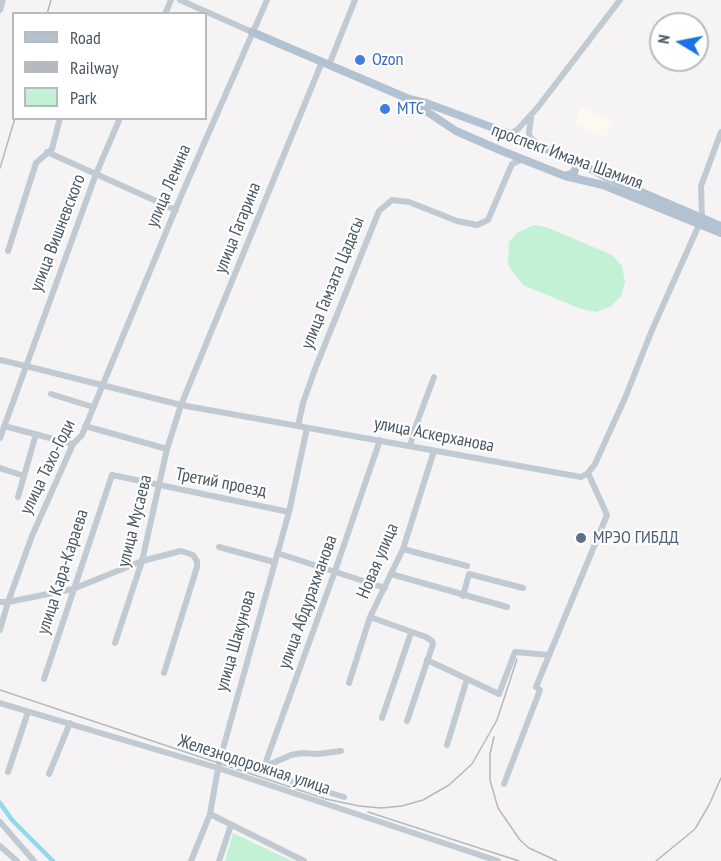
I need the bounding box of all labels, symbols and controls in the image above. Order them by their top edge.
legend [12,12,207,120]
north arrow [649,12,709,72]
text: Road [70,26,101,49]
text: N [653,33,674,45]
place label: Ozon [372,49,404,71]
marker: Ozon [353,53,367,67]
text: Railway [70,56,119,79]
text: Park [70,86,97,109]
place label: МТС [397,98,424,120]
marker: МТС [378,102,392,116]
street label: проспект Имама Шамиля [488,120,646,194]
street label: улица Ленина [142,141,196,231]
street label: улица Вишневского [26,171,90,295]
street label: улица Гагарина [210,179,266,277]
street label: улица Гамзата Цадасы [297,214,369,352]
street label: улица Аскерханова [372,413,496,457]
street label: улица Тахо-Годи [16,416,80,518]
street label: Третий проезд [174,464,268,502]
street label: улица Мусаева [113,473,157,569]
street label: улица Кара-Караева [33,507,93,637]
street label: Новая улица [353,520,403,602]
place label: МРЭО ГИБДД [593,527,679,549]
marker: МРЭО ГИБДД [574,531,588,545]
street label: улица Абдурахманова [274,532,342,672]
street label: улица Шакунова [211,588,261,694]
street label: Железнодорожная улица [175,730,333,800]

